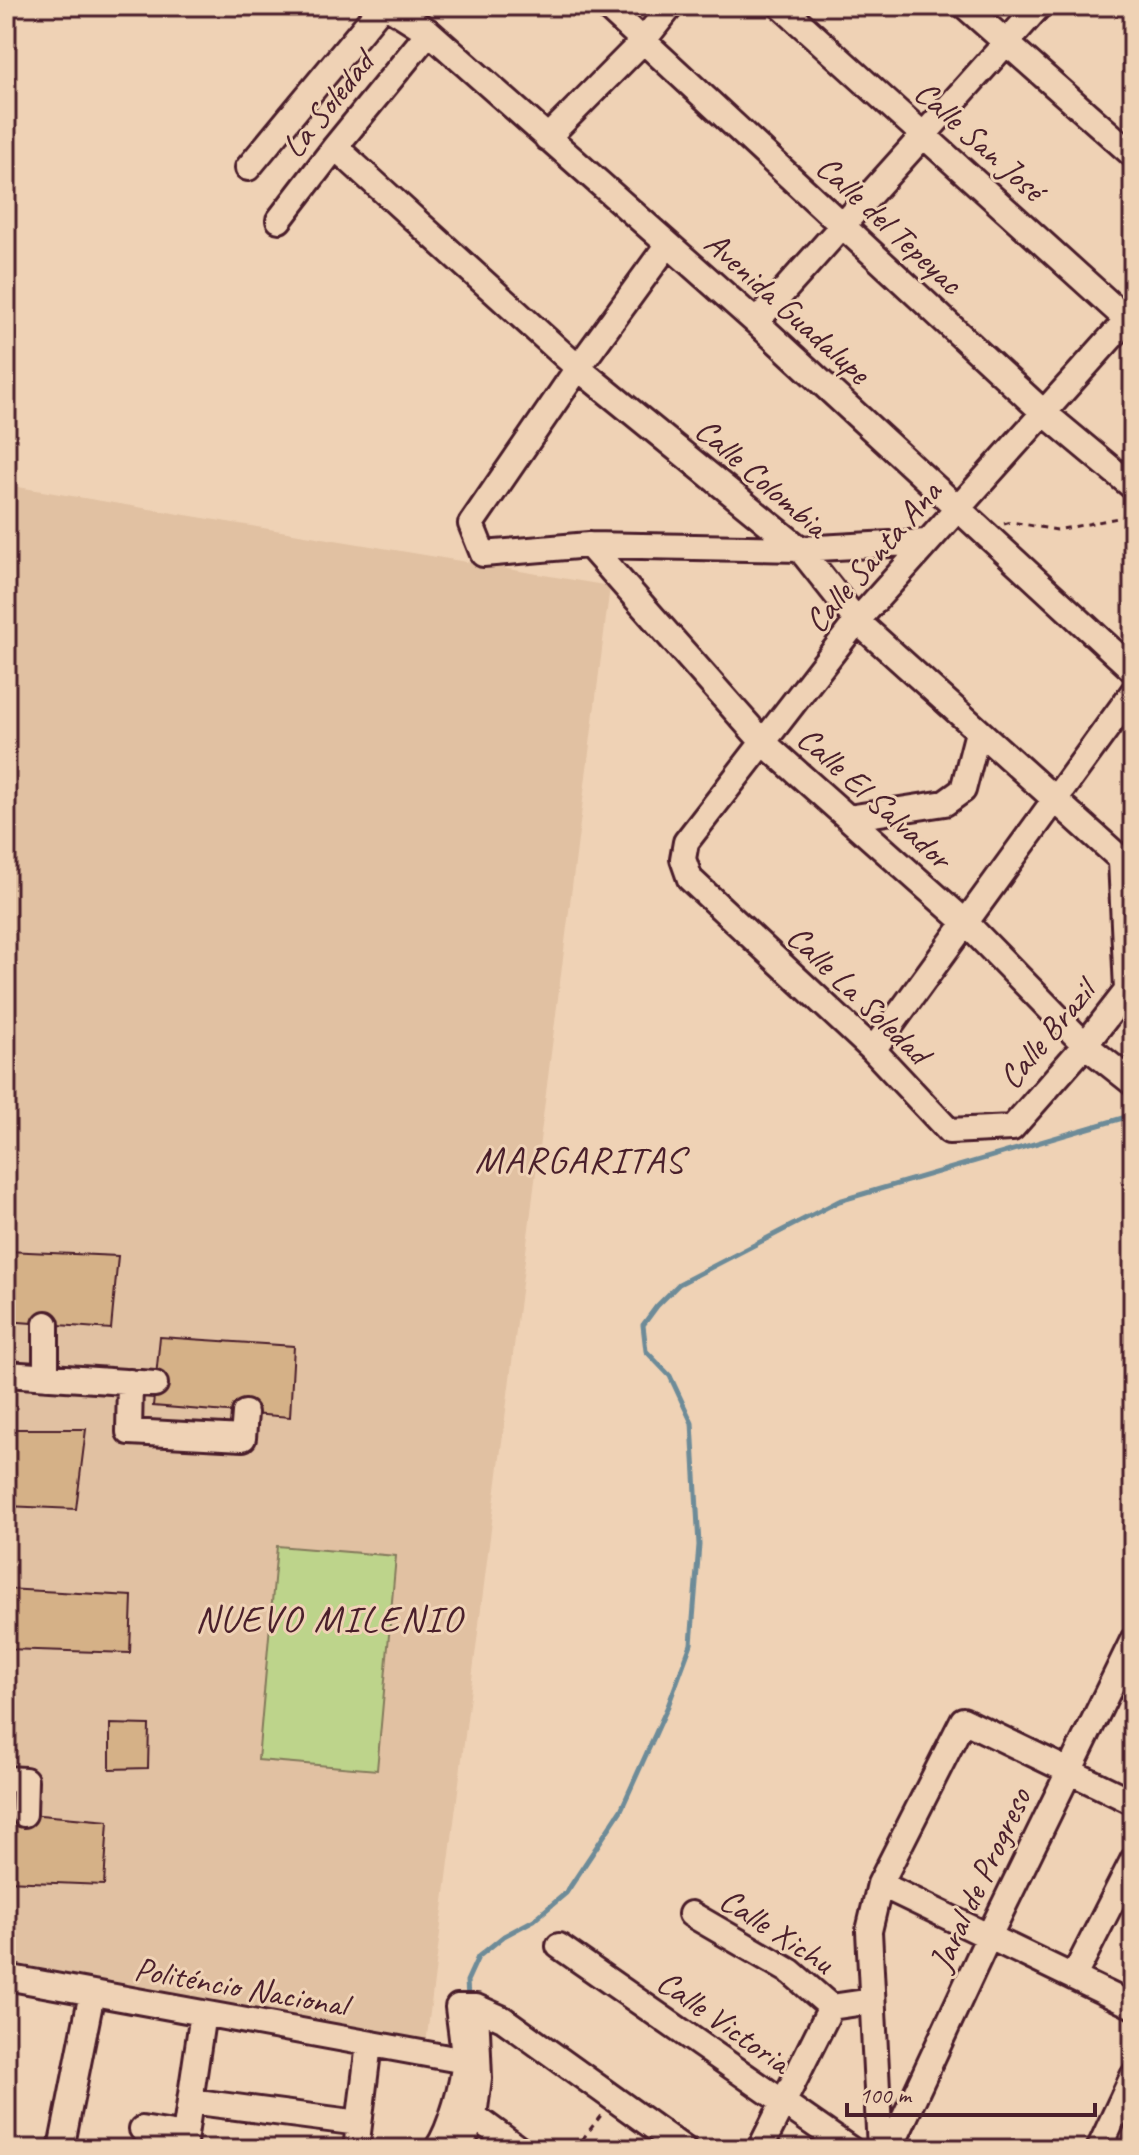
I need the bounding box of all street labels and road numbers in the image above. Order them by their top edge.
street label: La Soledad [272,39,386,166]
street label: Calle San José [906,71,1057,213]
street label: Calle del Tepeyac [807,146,973,305]
street label: Avenida Guadalupe [696,222,881,394]
street label: Calle Colombia [686,408,839,549]
street label: Calle Santa Ana [795,470,952,641]
street label: Calle El Salvador [788,717,964,881]
street label: Calle La Soledad [778,915,943,1077]
street label: Calle Brazil [989,967,1108,1097]
street label: Jaral de Progreso [918,1779,1041,1979]
street label: Calle Xichu [712,1878,844,1984]
street label: Politéncio Nacional [131,1947,357,2027]
street label: Calle Victoria [649,1960,801,2085]

